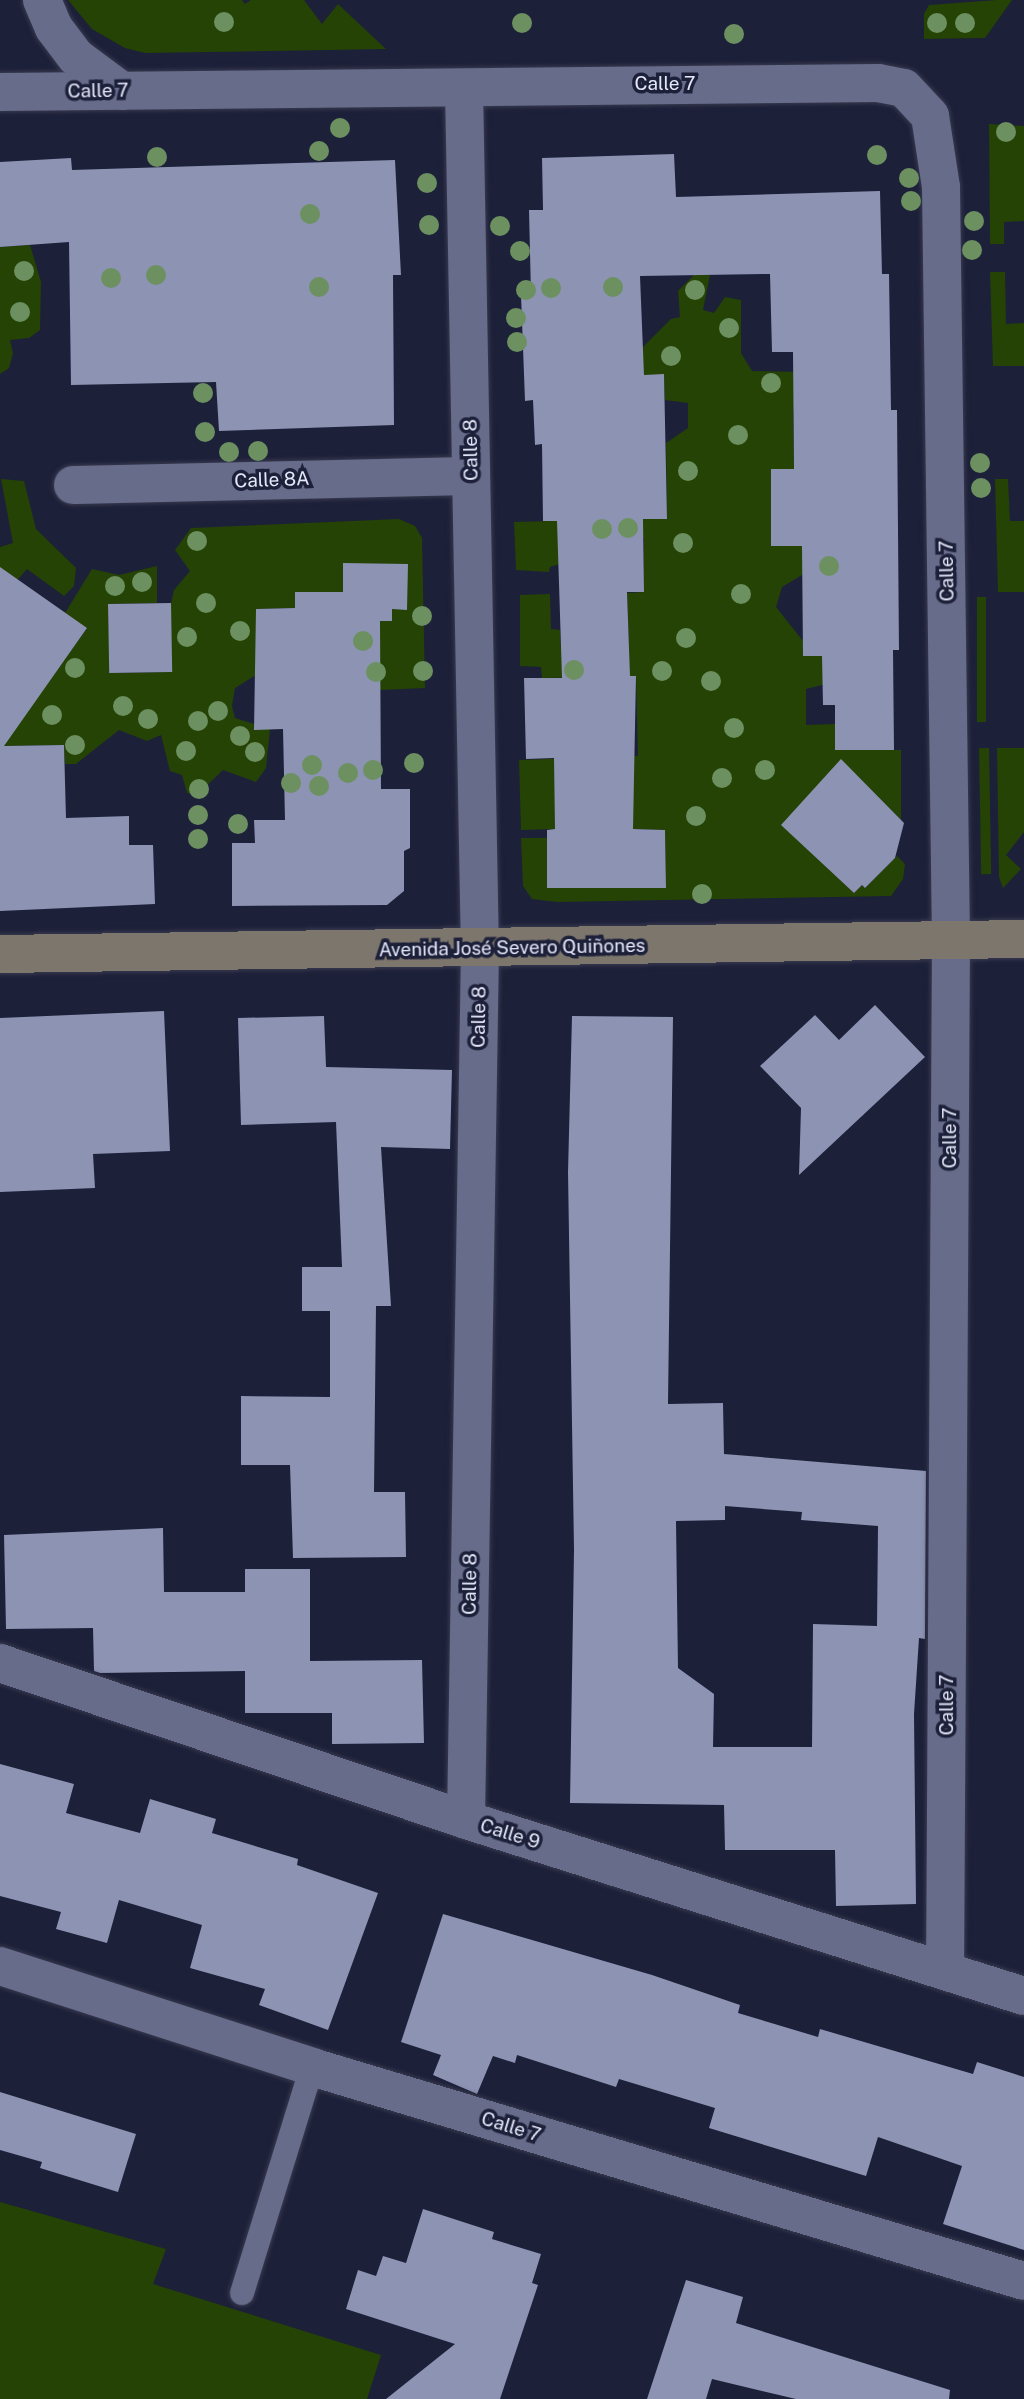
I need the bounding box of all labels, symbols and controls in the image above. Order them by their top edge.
street label: Calle 7 [635,73,695,95]
street label: Calle 7 [67,79,129,103]
street label: Calle 8 [459,419,483,481]
street label: Calle 8A [234,467,310,493]
street label: Calle 7 [935,540,959,602]
street label: Avenida José Severo Quiñones [378,934,646,962]
street label: Calle 8 [467,986,491,1048]
street label: Calle 7 [939,1108,961,1168]
street label: Calle 8 [458,1553,482,1615]
street label: Calle 7 [936,1675,958,1735]
street label: Calle 9 [477,1814,543,1854]
street label: Calle 7 [479,2107,543,2147]

